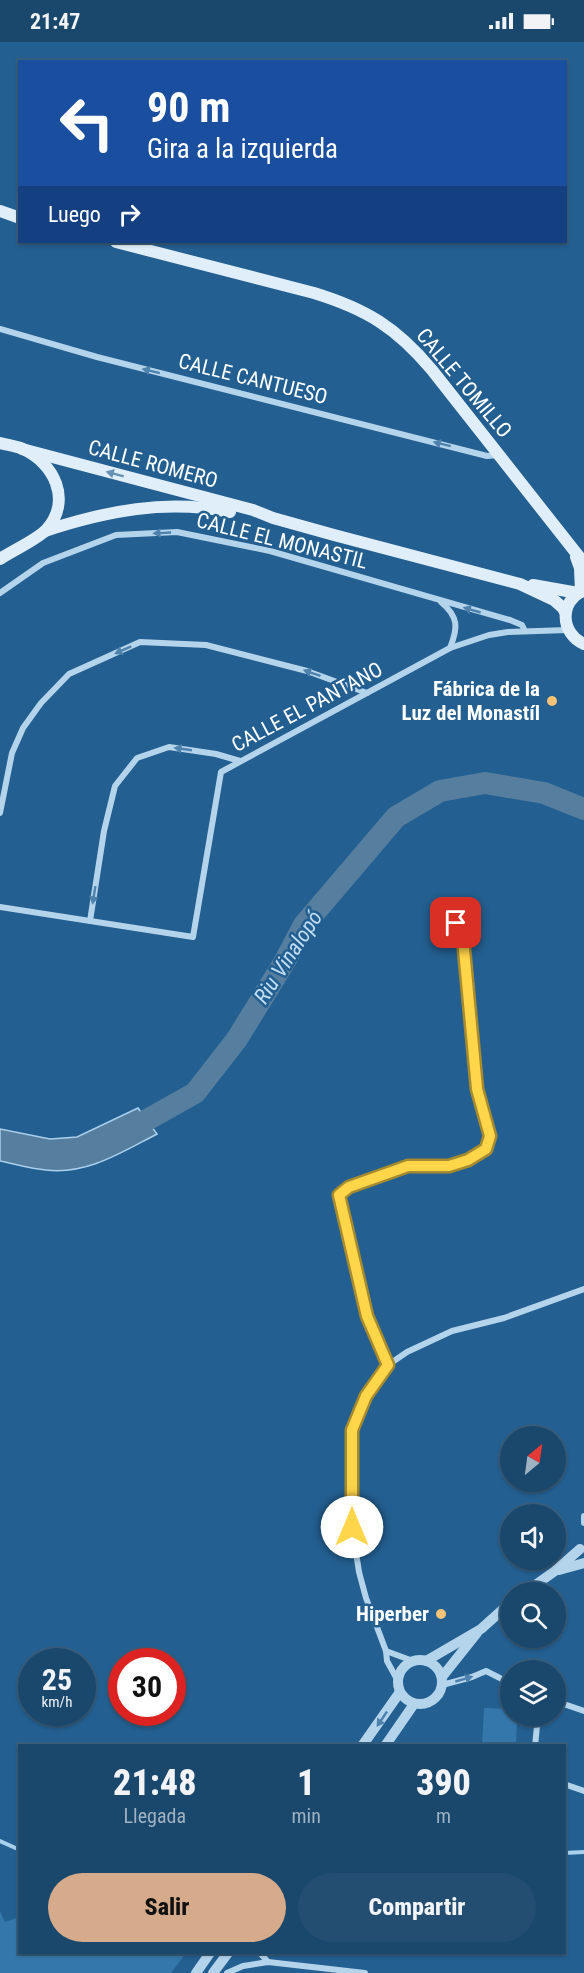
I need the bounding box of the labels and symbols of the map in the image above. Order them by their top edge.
street label: CALLE TOMILLO [411,324,517,442]
street label: CALLE CANTUESO [176,349,330,409]
one-way arrow [142,365,160,375]
street label: CALLE ROMERO [86,435,220,493]
one-way arrow [432,439,451,449]
one-way arrow [106,468,124,478]
street label: CALLE EL MONASTIL [194,508,370,574]
one-way arrow [152,528,171,537]
one-way arrow [463,605,481,614]
one-way arrow [114,645,131,654]
street label: CALLE EL PANTANO [227,657,387,757]
one-way arrow [303,668,321,677]
place label: Fábrica de la Luz del Monastíl [401,677,540,725]
marker: Fábrica de la Luz del Monastíl [545,694,559,708]
one-way arrow [174,744,193,754]
one-way arrow [89,886,98,905]
pin [430,897,481,948]
water label: Riu Vinalopó [249,906,327,1008]
north arrow [500,1426,566,1492]
position arrow [320,1495,384,1559]
place label: Hiperber [356,1602,429,1626]
marker: Hiperber [434,1607,448,1621]
speed limit sign: 30 [108,1648,186,1726]
one-way arrow [455,1674,473,1683]
one-way arrow [376,1711,387,1728]

